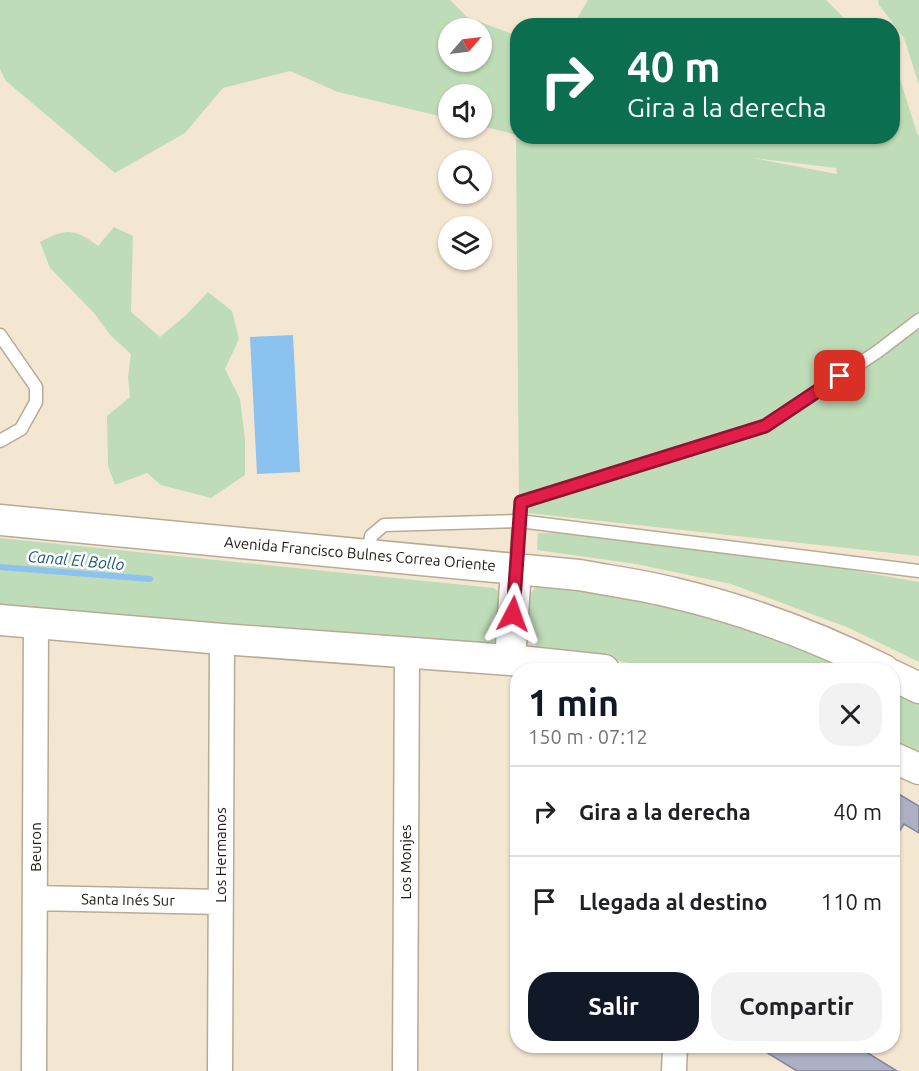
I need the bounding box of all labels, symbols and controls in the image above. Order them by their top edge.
north arrow [438,18,492,72]
map controls [438,18,492,270]
icon: right [528,42,606,120]
text: 40 m [627,43,721,90]
button: sound [438,84,492,138]
text: Gira a la derecha [627,92,827,122]
button: search [438,150,492,204]
button: layers [438,216,492,270]
pin [814,350,865,401]
icon: arrive [823,359,856,392]
street label: Avenida Francisco Bulnes Correa Oriente [224,533,497,574]
water label: Canal El Bollo [27,547,125,573]
position arrow [481,582,545,646]
text: 1 min [528,682,619,723]
button: close [819,683,882,746]
text: 150 m · 07:12 [528,725,648,748]
icon: right [528,795,561,828]
text: Gira a la derecha [579,799,751,824]
text: 40 m [833,799,882,824]
street label: Los Hermanos [212,807,229,903]
street label: Beuron [27,822,44,872]
street label: Los Monjes [397,824,414,900]
icon: arrive [528,885,561,918]
text: Llegada al destino [579,889,767,914]
text: 110 m [821,889,882,914]
street label: Santa Inés Sur [81,890,175,909]
button: Salir [528,972,699,1041]
button: Compartir [711,972,882,1041]

